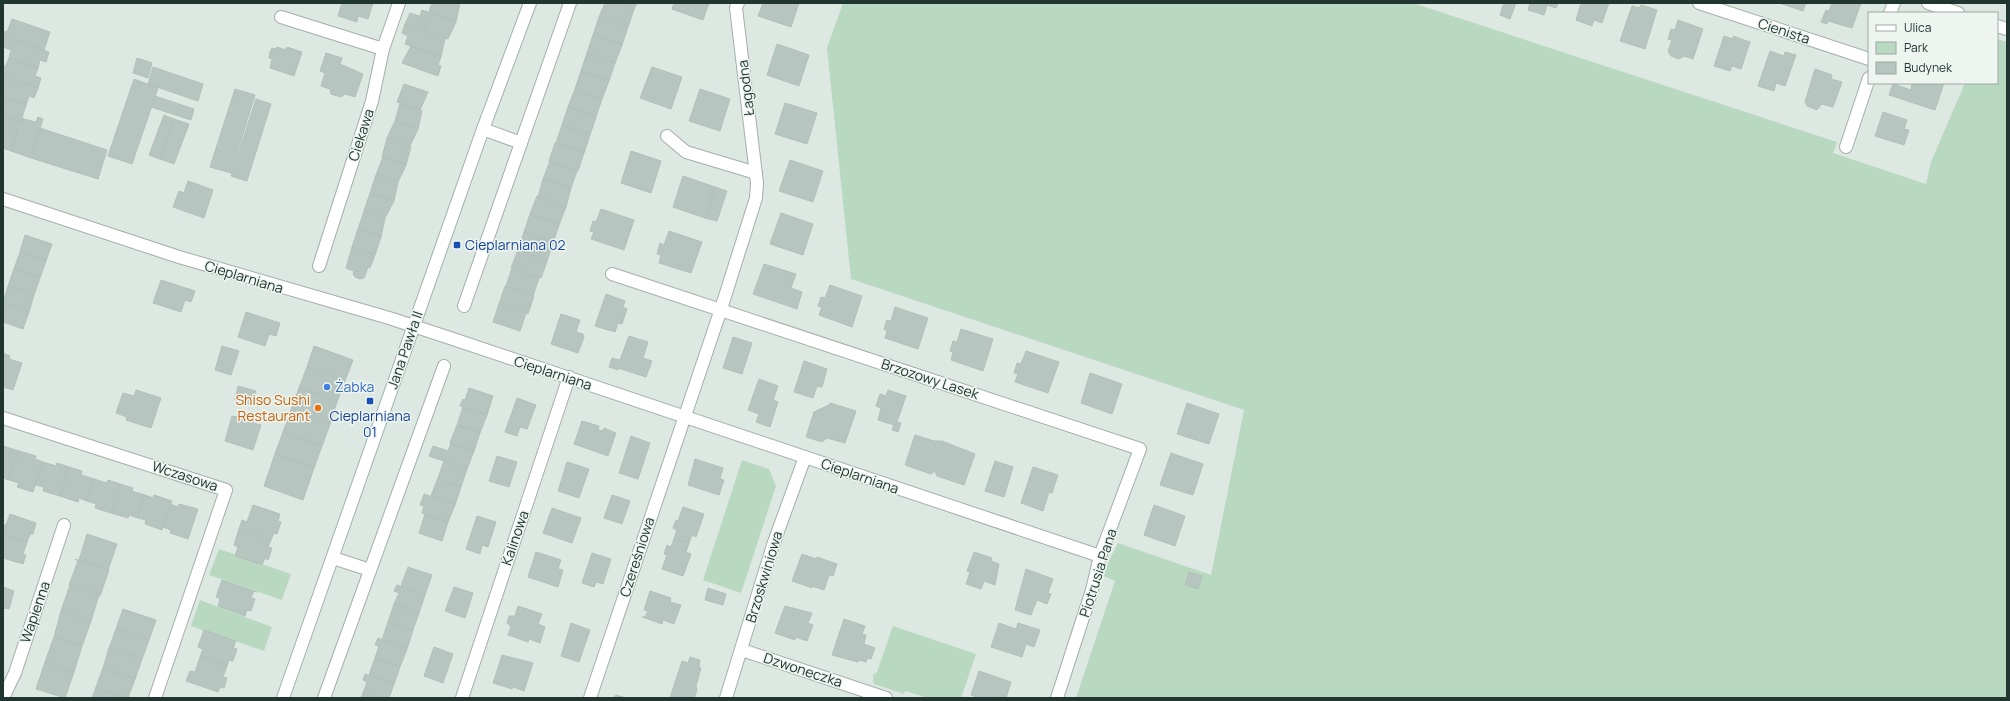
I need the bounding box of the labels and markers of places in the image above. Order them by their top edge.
place label: Cieplarniana 02 [465,235,565,254]
marker: Cieplarniana 02 [452,240,462,250]
place label: Żabka [335,377,374,396]
marker: Żabka [322,382,332,392]
place label: Shiso Sushi Restaurant [235,390,310,425]
marker: Cieplarniana 01 [365,396,375,406]
marker: Shiso Sushi Restaurant [313,403,323,413]
place label: Cieplarniana 01 [329,406,411,441]

